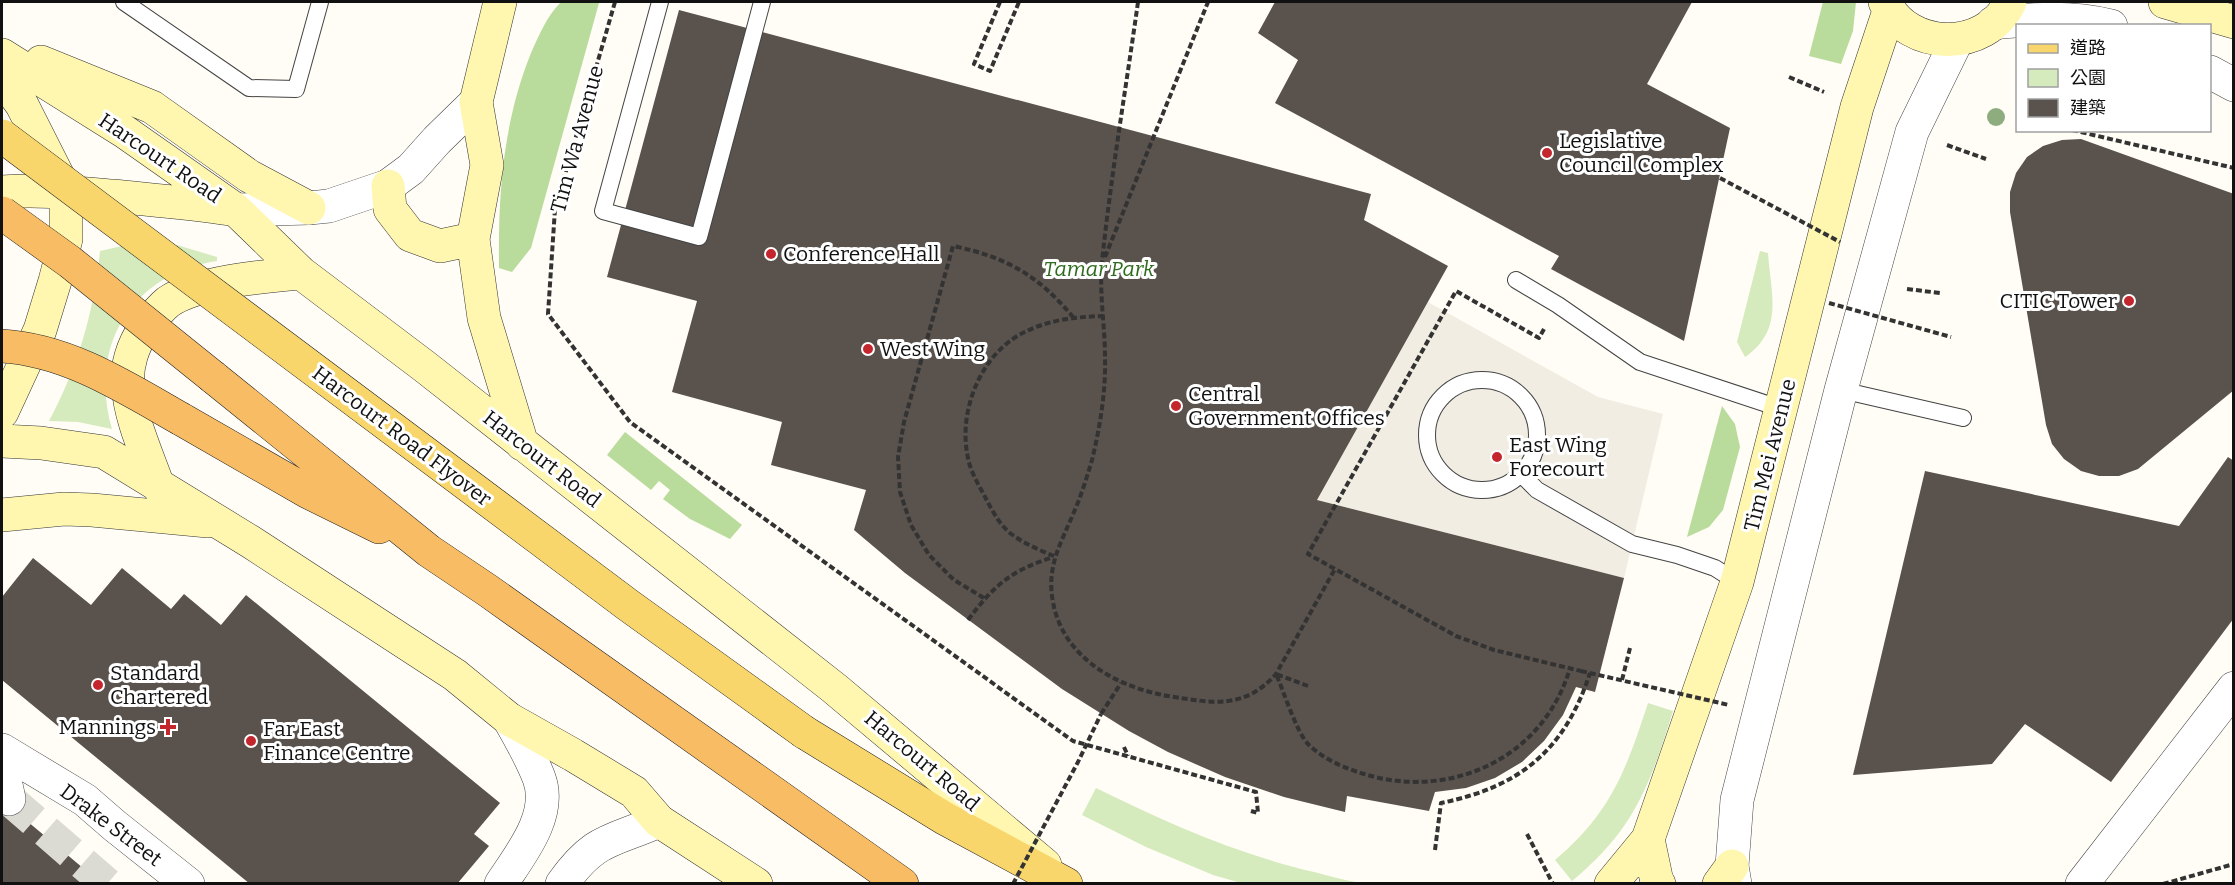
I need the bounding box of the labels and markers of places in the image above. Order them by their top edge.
place label: Legislative Council Complex [1559,128,1724,178]
marker: Legislative Council Complex [1540,146,1554,160]
place label: Conference Hall [783,241,940,267]
marker: Conference Hall [764,247,778,261]
place label: CITIC Tower [1999,288,2117,314]
marker: CITIC Tower [2122,294,2136,308]
place label: West Wing [880,336,985,362]
marker: West Wing [861,342,875,356]
place label: Central Government Offices [1188,381,1385,431]
marker: Central Government Offices [1169,399,1183,413]
place label: East Wing Forecourt [1509,432,1607,482]
marker: East Wing Forecourt [1490,450,1504,464]
place label: Standard Chartered [110,660,208,710]
marker: Standard Chartered [91,678,105,692]
place label: Mannings [58,714,156,740]
place label: Far East Finance Centre [263,716,411,766]
marker: Mannings [161,720,175,734]
marker: Far East Finance Centre [244,734,258,748]

